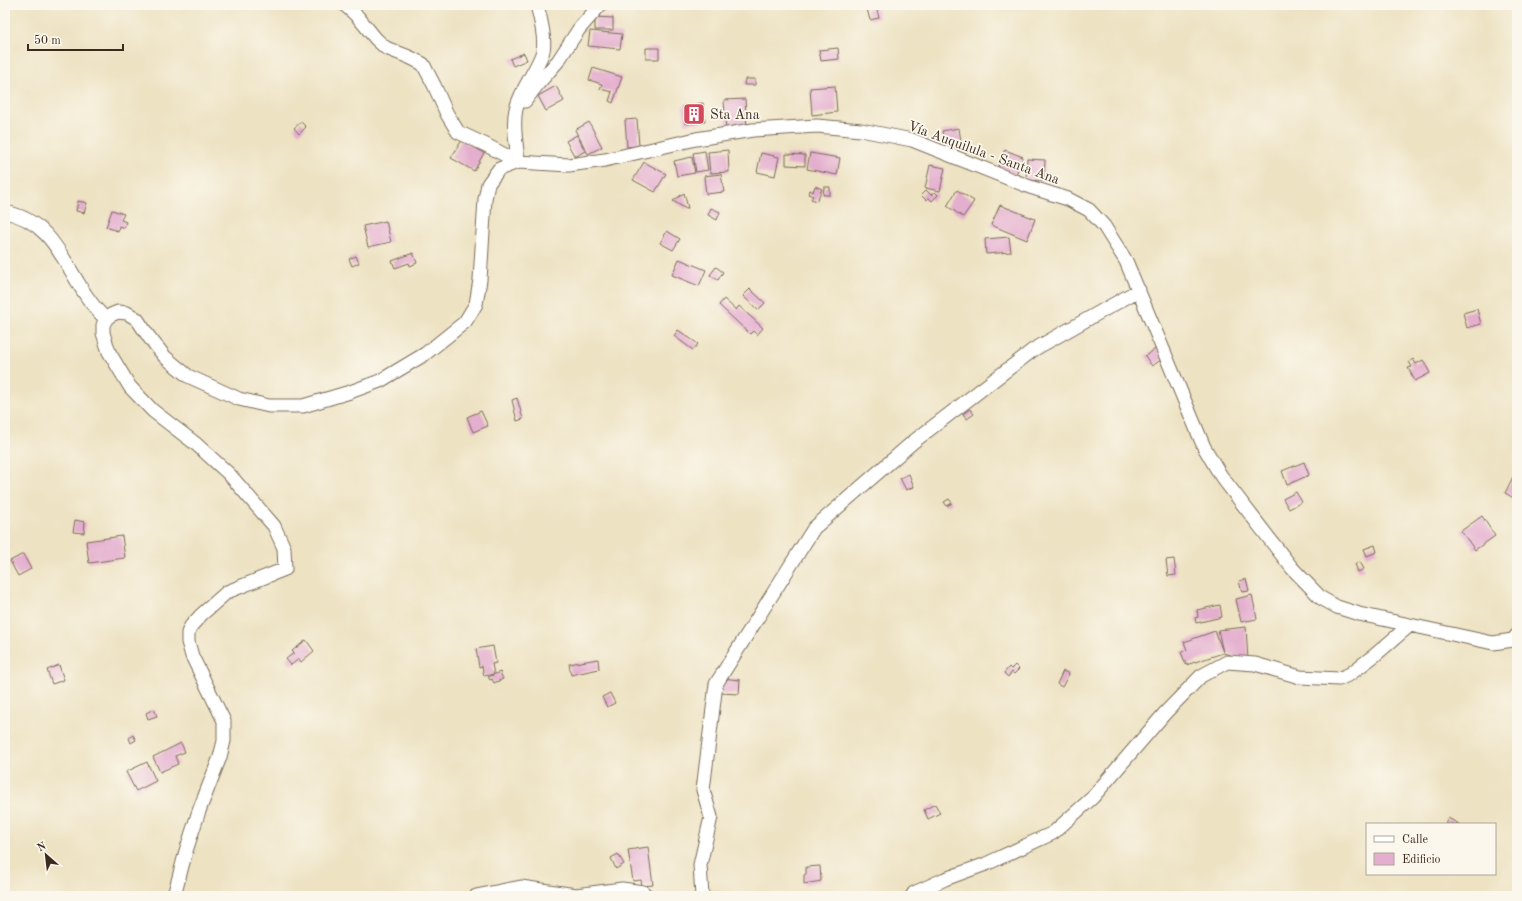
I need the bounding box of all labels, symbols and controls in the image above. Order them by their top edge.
scale bar [28,26,123,52]
text: 50 m [34,34,61,47]
building icon: Sta Ana [681,101,707,127]
place label: Sta Ana [710,108,760,122]
street label: Vía Auquilula - Santa Ana [906,119,1061,187]
legend [1366,823,1496,875]
text: Calle [1402,834,1428,846]
north arrow [26,835,66,875]
text: N [36,840,49,854]
text: Edificio [1402,854,1441,866]

